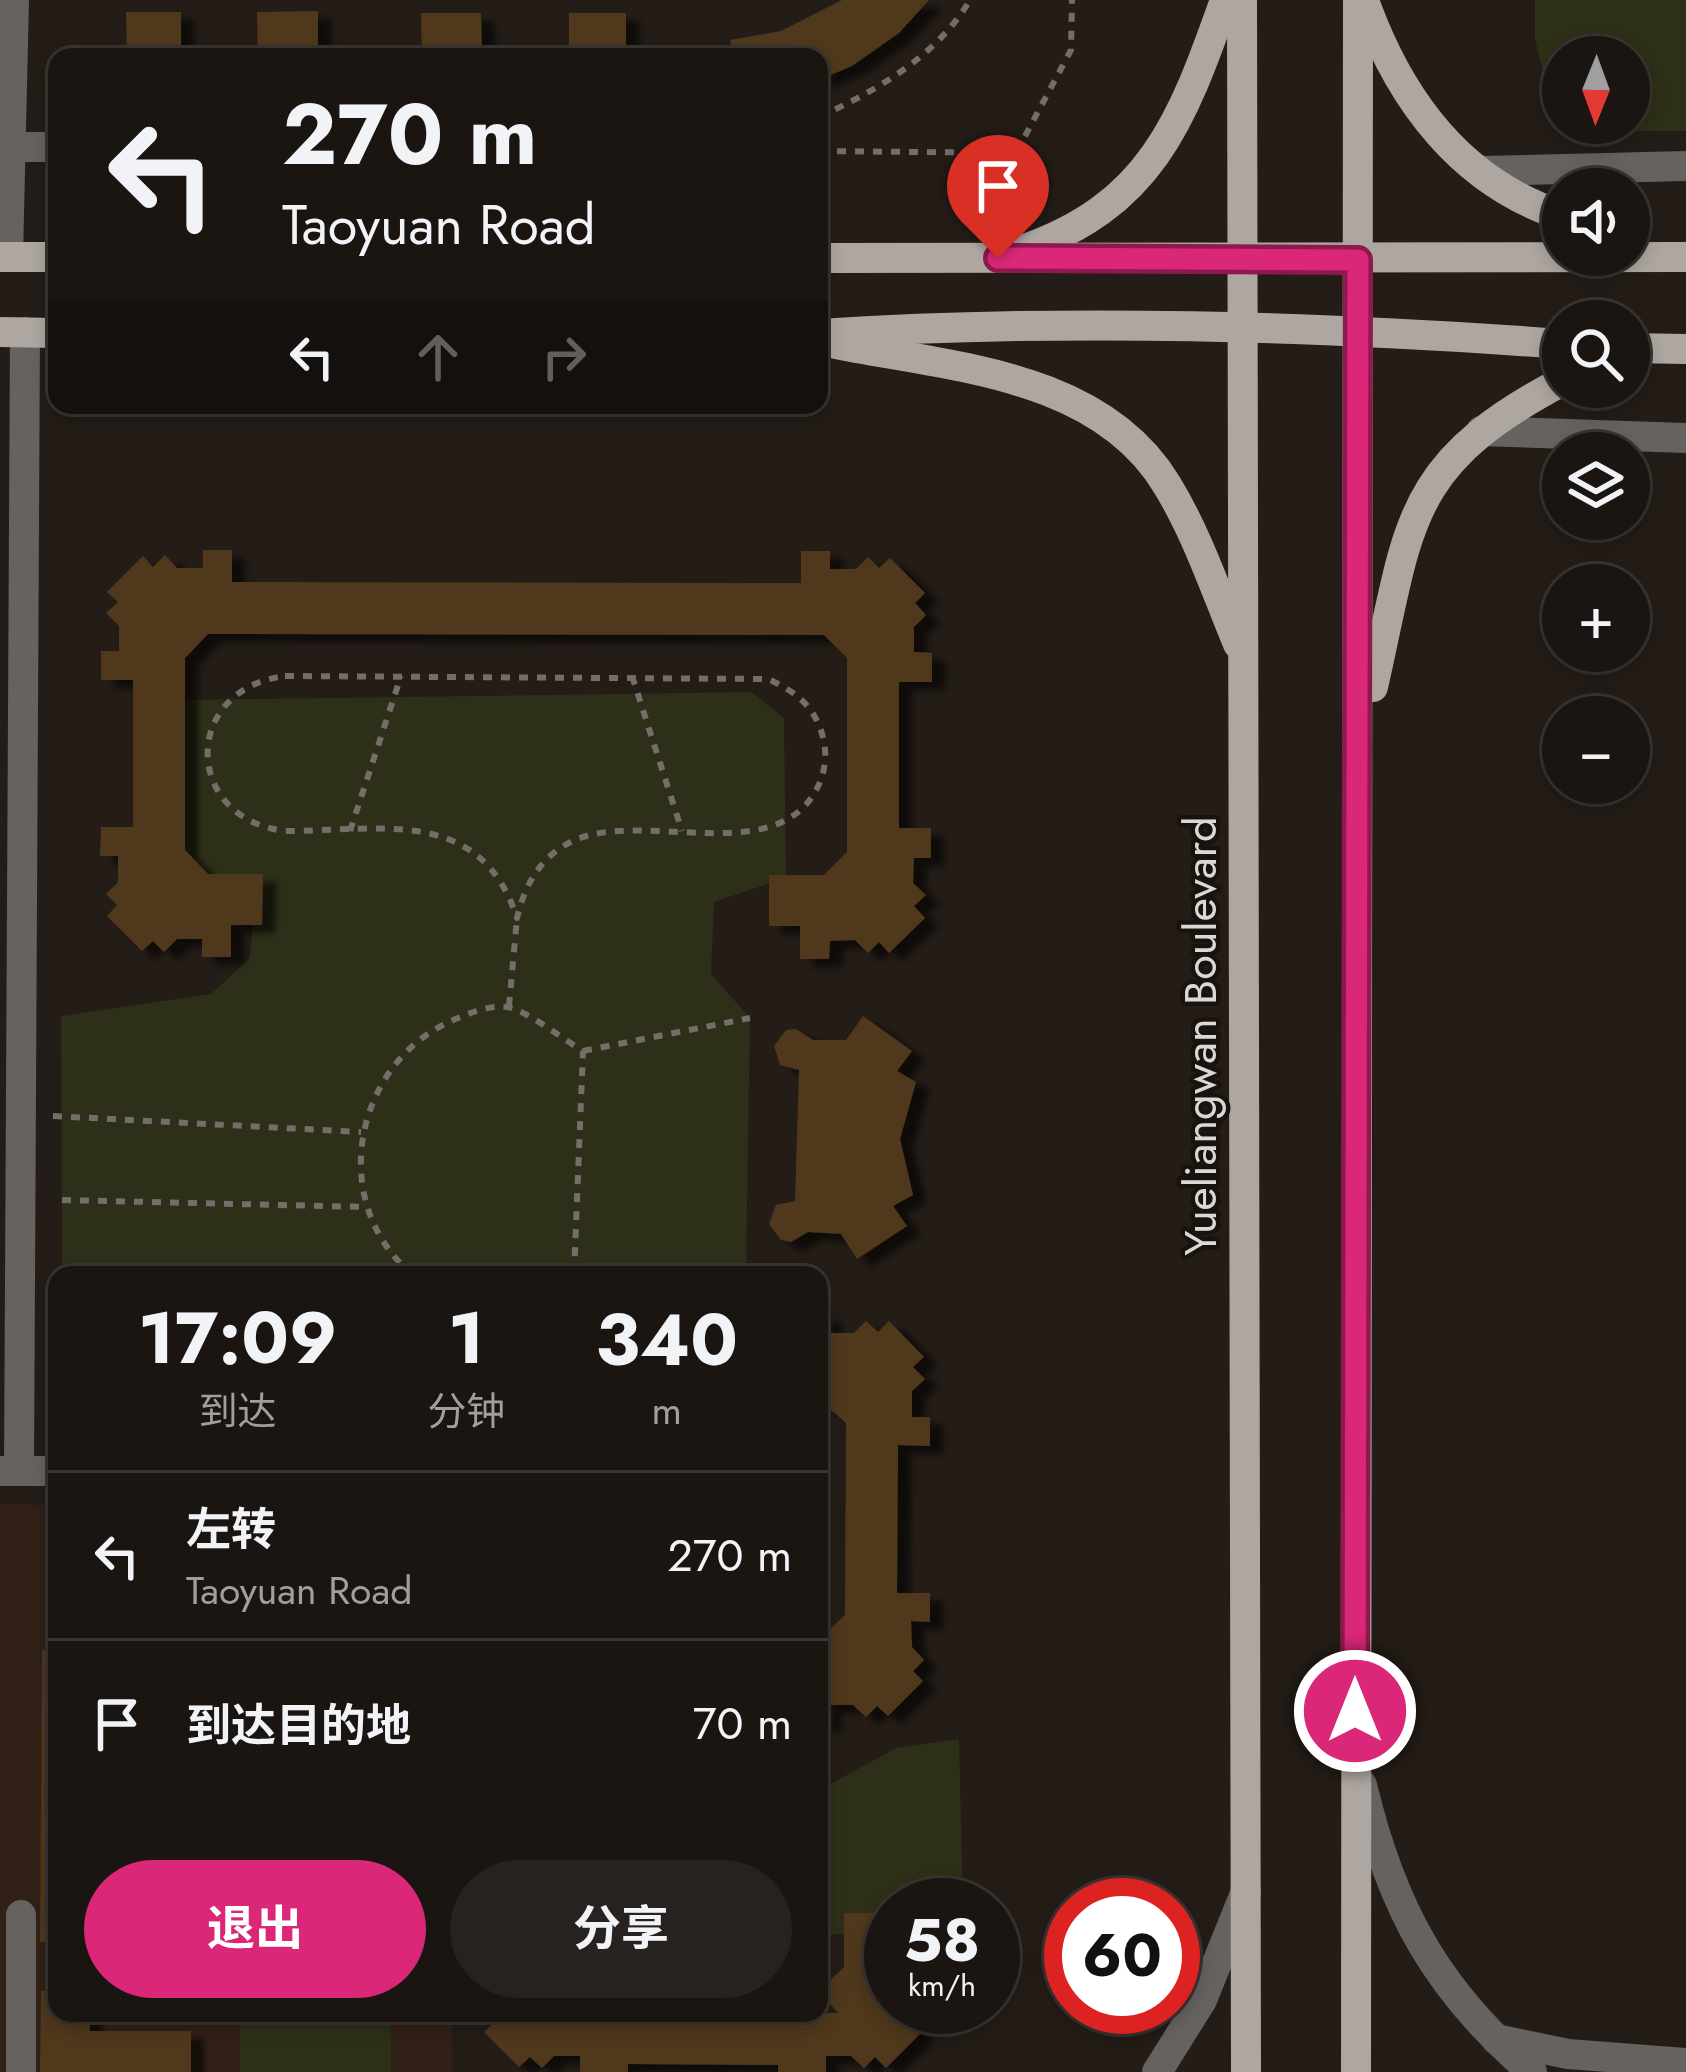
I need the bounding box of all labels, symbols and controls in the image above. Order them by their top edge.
north arrow [1542,36,1650,144]
map controls [1542,36,1650,804]
text: 270 m [282,74,537,196]
icon: left [84,96,240,252]
pin [947,135,1049,258]
icon: arrive [965,153,1031,219]
button: sound [1542,168,1650,276]
text: Taoyuan Road [282,186,595,264]
button: search [1542,300,1650,408]
icon: left [279,324,345,390]
icon: ahead [405,324,471,390]
icon: right [531,324,597,390]
button: layers [1542,432,1650,540]
button: + [1542,564,1650,672]
button: − [1542,696,1650,804]
street label: Yueliangwan Boulevard [1168,816,1233,1256]
text: 17:09 [138,1286,337,1390]
text: 1 [448,1286,485,1390]
text: 340 [595,1288,738,1392]
text: m [651,1382,682,1439]
text: 到达 [199,1383,277,1440]
text: 分钟 [427,1383,505,1440]
text: 左转 [186,1497,276,1562]
icon: left [84,1523,150,1589]
text: 270 m [667,1523,792,1588]
text: Taoyuan Road [186,1562,412,1619]
position arrow [1292,1648,1418,1774]
icon: arrive [84,1691,150,1757]
text: 70 m [693,1691,792,1756]
text: 到达目的地 [186,1693,411,1758]
button: 退出 [84,1860,426,1998]
button: 分享 [450,1860,792,1998]
speed limit sign: 60 [1044,1878,1200,2034]
text: 58 [904,1897,980,1984]
text: km/h [908,1964,976,2007]

